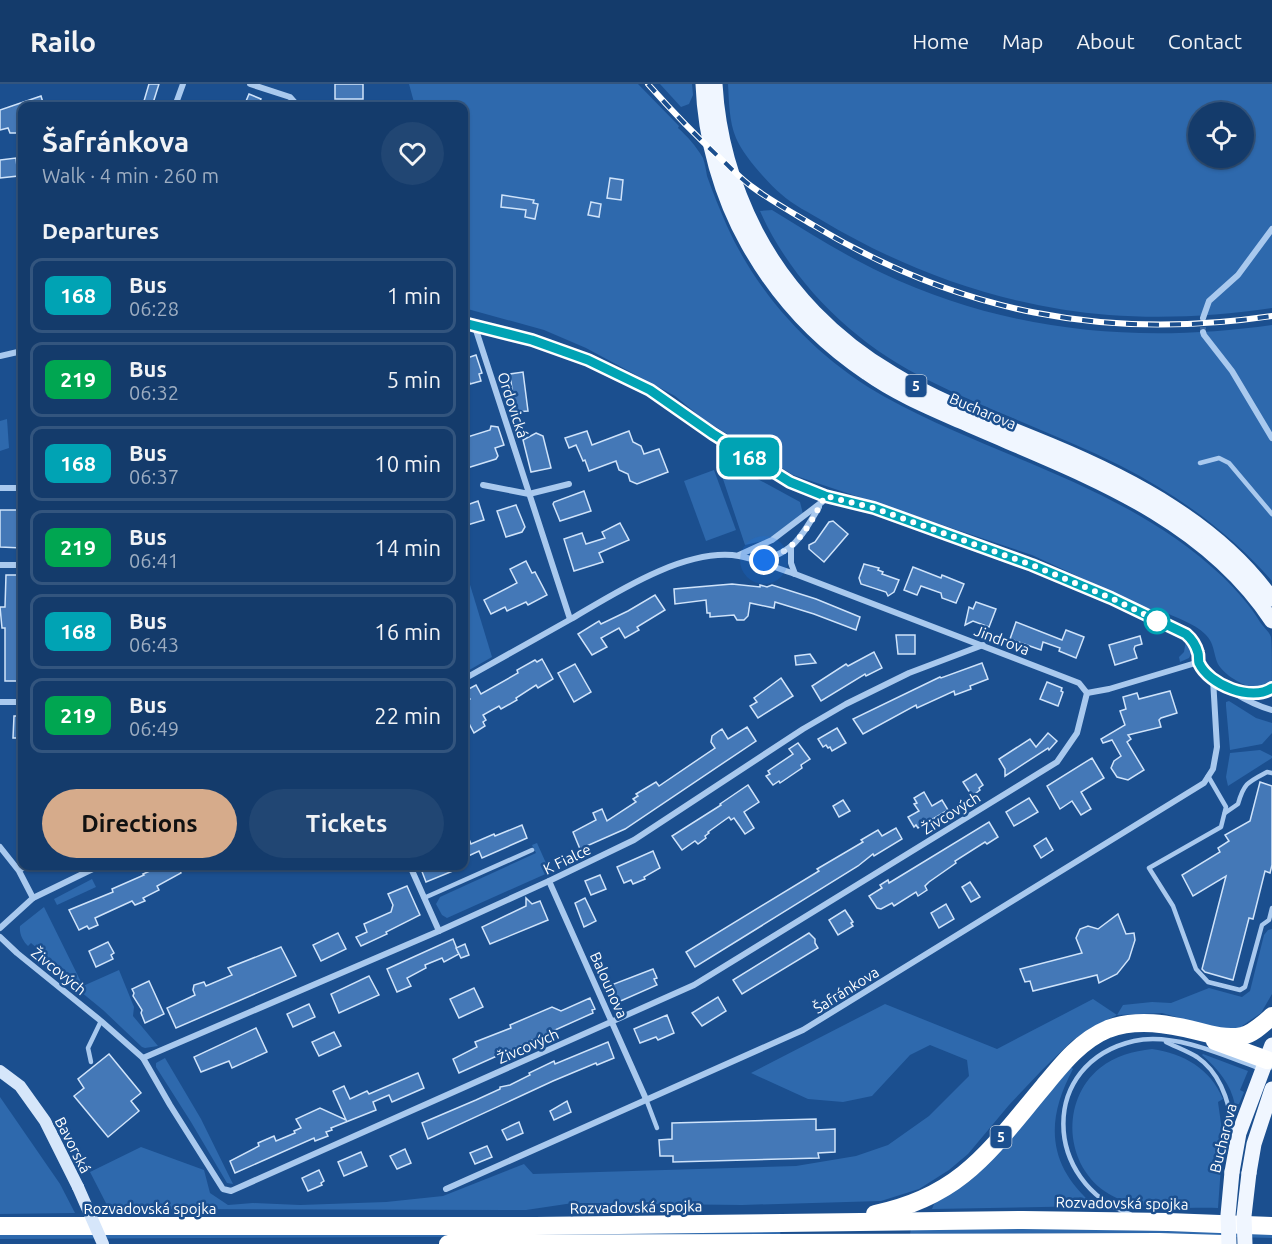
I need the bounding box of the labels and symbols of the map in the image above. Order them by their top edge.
street label: Ordovická [494,370,532,440]
road number: 5 [906,375,926,397]
street label: Bucharova [947,389,1019,433]
line badge: 168 [714,438,783,476]
your location [749,545,779,575]
unlabelled marker [1144,608,1170,634]
street label: Jindrova [972,622,1032,658]
street label: Živcových [919,788,983,838]
street label: K Fialce [540,840,594,878]
street label: Živcových [28,944,90,998]
street label: Balounova [587,949,631,1021]
street label: Šafránkova [810,963,882,1017]
street label: Živcových [495,1025,561,1067]
street label: Bucharova [1206,1102,1240,1174]
street label: Bavorská [52,1114,94,1176]
road number: 5 [990,1126,1012,1148]
street label: Rozvadovská spojka [1055,1193,1189,1213]
street label: Rozvadovská spojka [569,1197,703,1217]
street label: Rozvadovská spojka [84,1200,216,1217]

